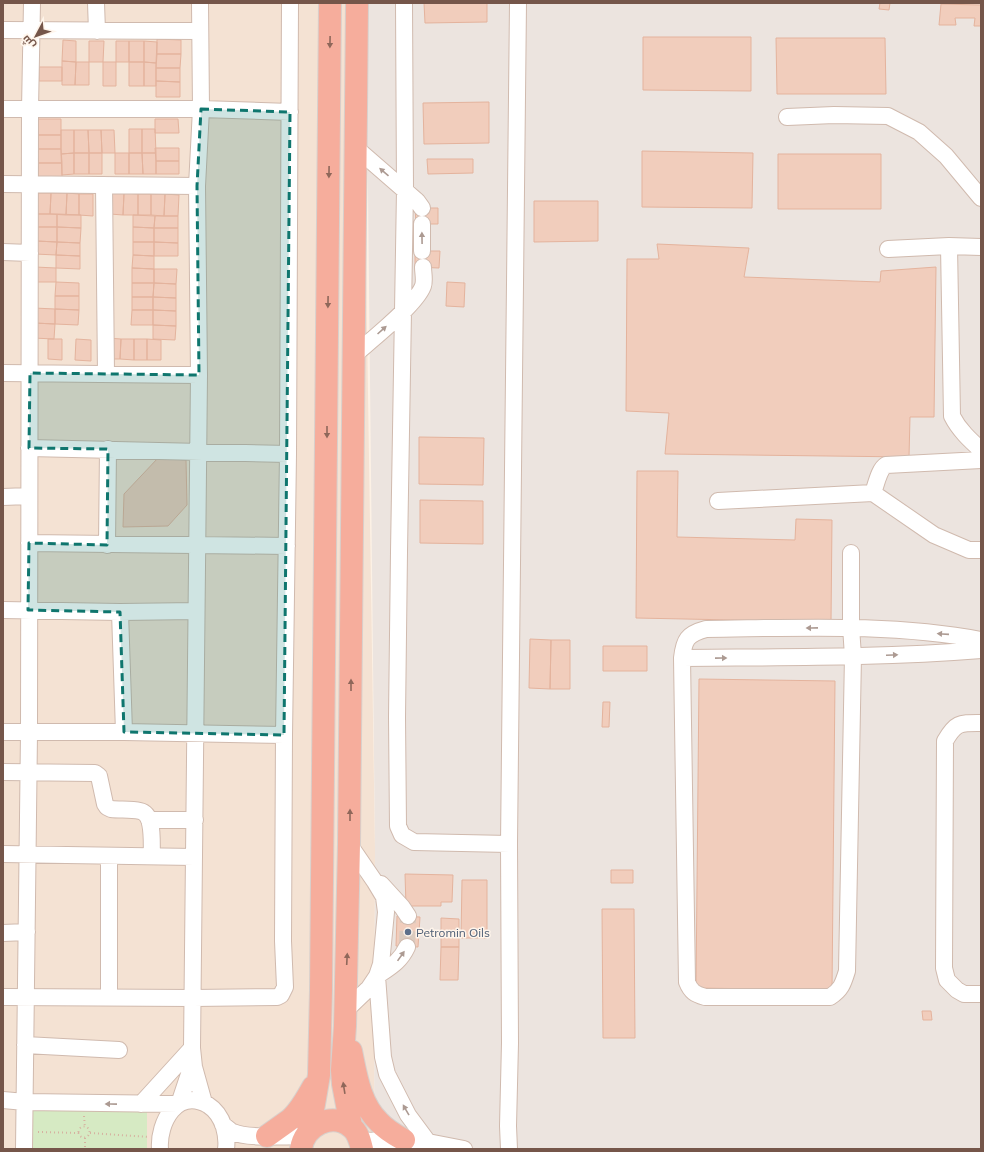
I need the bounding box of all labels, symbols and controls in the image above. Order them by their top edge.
north arrow [16,16,56,56]
text: ش [19,33,38,52]
one-way arrow [327,36,333,49]
one-way arrow [326,166,332,179]
one-way arrow [379,167,389,176]
one-way arrow [419,231,425,244]
one-way arrow [325,296,331,309]
one-way arrow [377,325,387,334]
one-way arrow [324,426,330,439]
one-way arrow [805,625,818,631]
one-way arrow [937,630,949,637]
one-way arrow [886,651,898,658]
one-way arrow [715,655,728,661]
one-way arrow [348,678,354,691]
one-way arrow [347,808,353,821]
place label: Petromin Oils [416,925,490,940]
marker: Petromin Oils [403,927,413,937]
one-way arrow [397,951,405,961]
one-way arrow [344,953,351,965]
one-way arrow [341,1082,347,1094]
one-way arrow [104,1101,117,1107]
one-way arrow [403,1104,410,1116]

